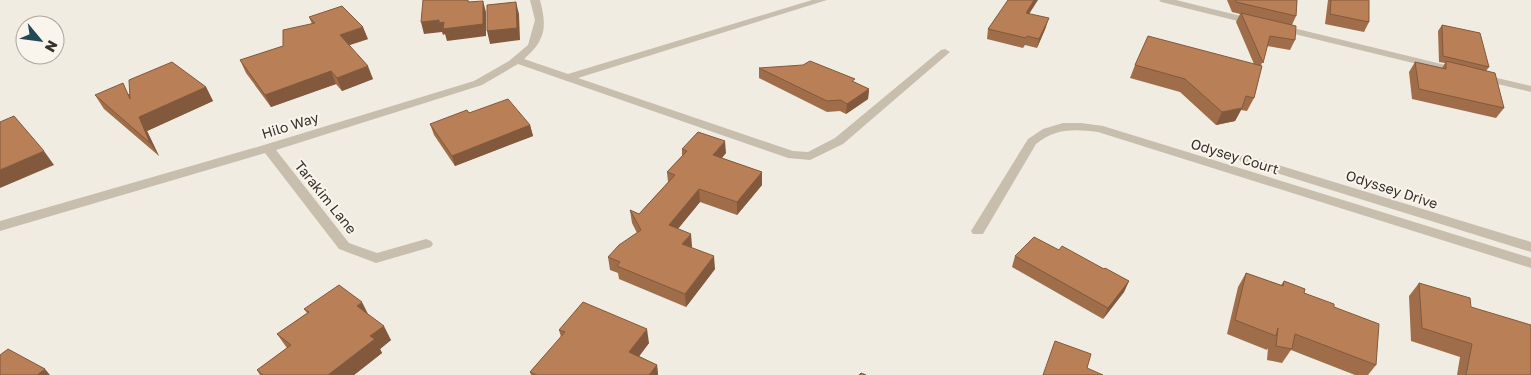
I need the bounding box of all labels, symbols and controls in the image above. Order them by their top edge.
north arrow [15,15,65,65]
text: N [42,38,62,55]
street label: Hilo Way [259,108,321,142]
street label: Odysey Court [1189,135,1281,177]
street label: Tarakim Lane [291,157,361,237]
street label: Odyssey Drive [1344,166,1440,212]

